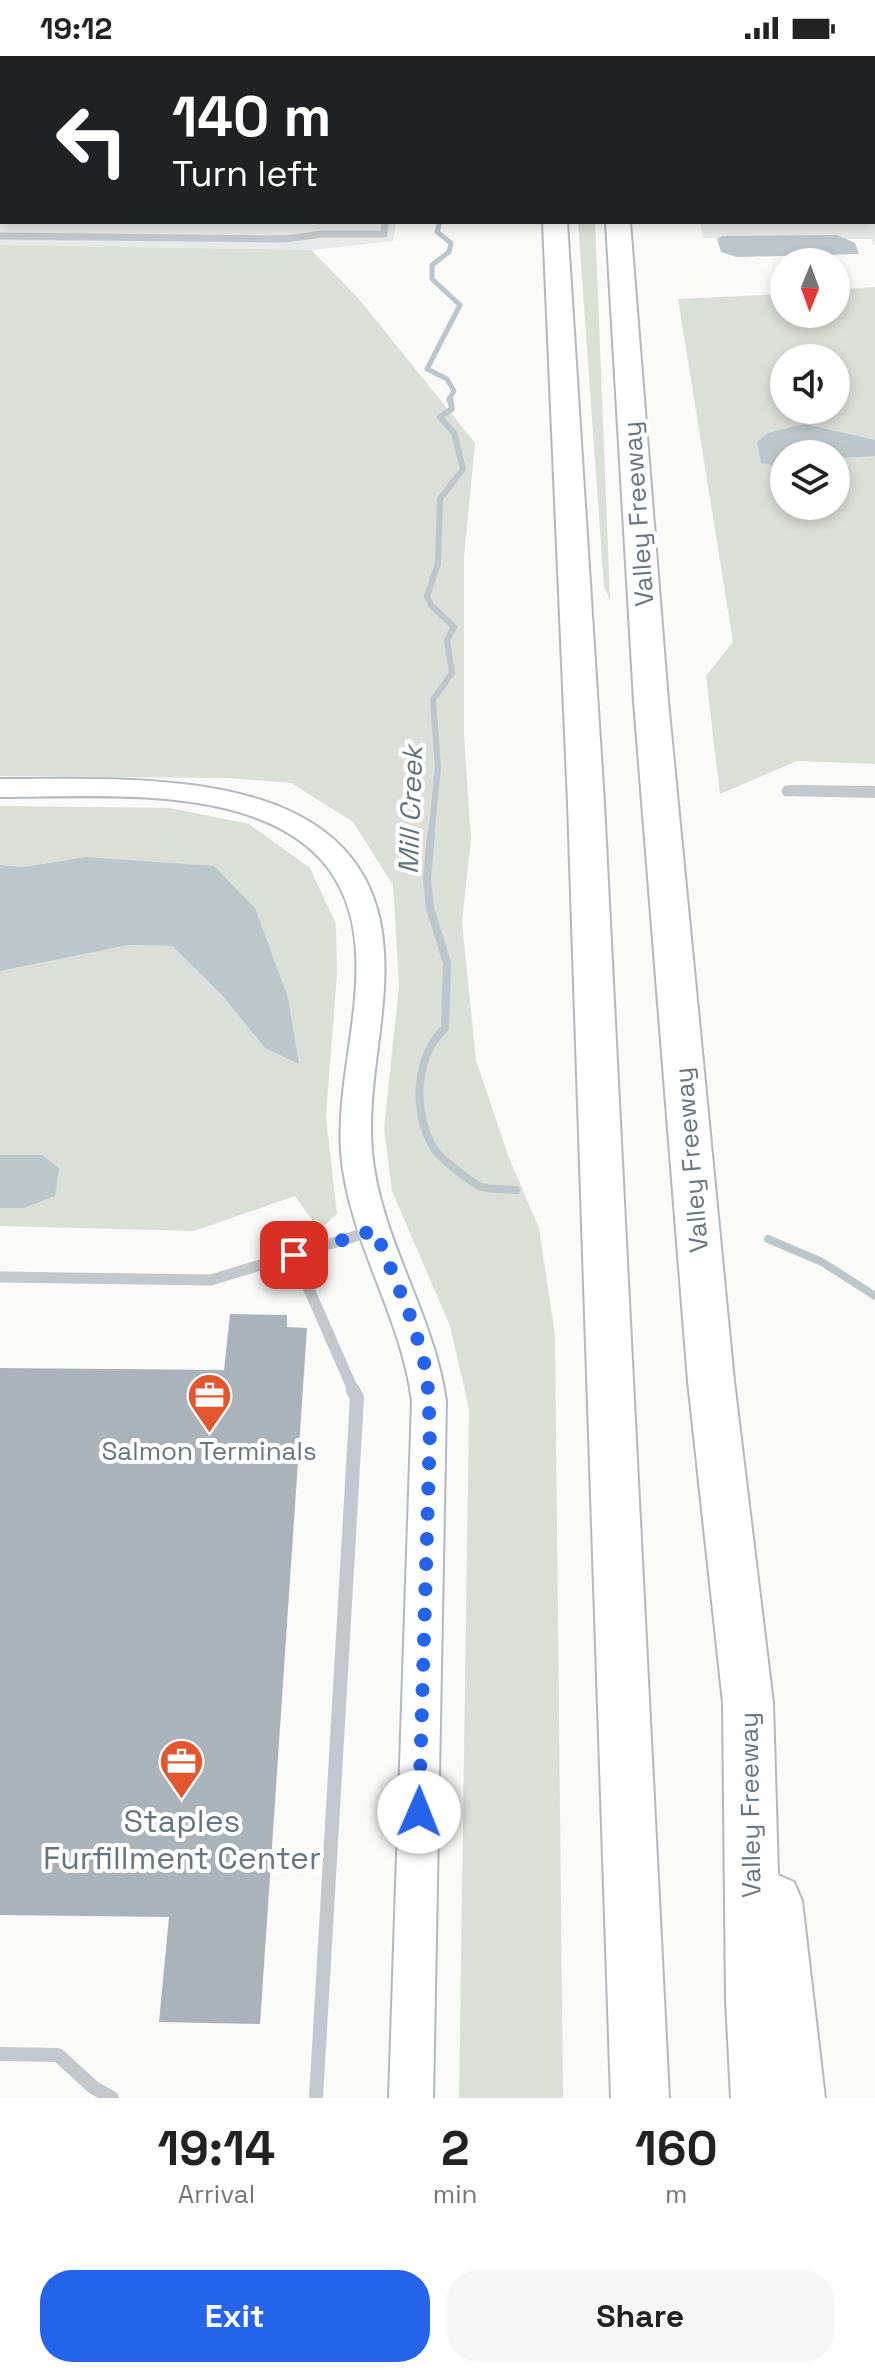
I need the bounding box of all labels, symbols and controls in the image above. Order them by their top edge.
text: 19:12 [40,9,112,48]
text: 140 m [172,81,331,152]
icon: left [40,88,144,192]
text: Turn left [172,151,319,197]
north arrow [770,248,850,328]
map controls [770,248,850,520]
button: sound [770,344,850,424]
street label: Valley Freeway [615,420,661,608]
button: layers [770,440,850,520]
water label: Mill Creek [390,742,430,875]
street label: Valley Freeway [666,1066,716,1254]
pin [260,1221,328,1289]
icon: arrive [272,1233,316,1277]
office icon: Salmon Terminals [185,1372,233,1435]
place label: Salmon Terminals [101,1434,317,1468]
street label: Valley Freeway [731,1712,769,1898]
office icon: Staples Furfillment Center [158,1738,206,1801]
position arrow [377,1770,461,1854]
place label: Staples Furfillment Center [43,1801,321,1878]
text: 19:14 [157,2118,275,2179]
text: 2 [441,2118,469,2179]
text: 160 [635,2118,717,2179]
text: Arrival [178,2177,255,2211]
text: min [433,2177,478,2211]
text: m [665,2177,687,2211]
button: Exit [40,2270,430,2362]
button: Share [446,2270,835,2362]

